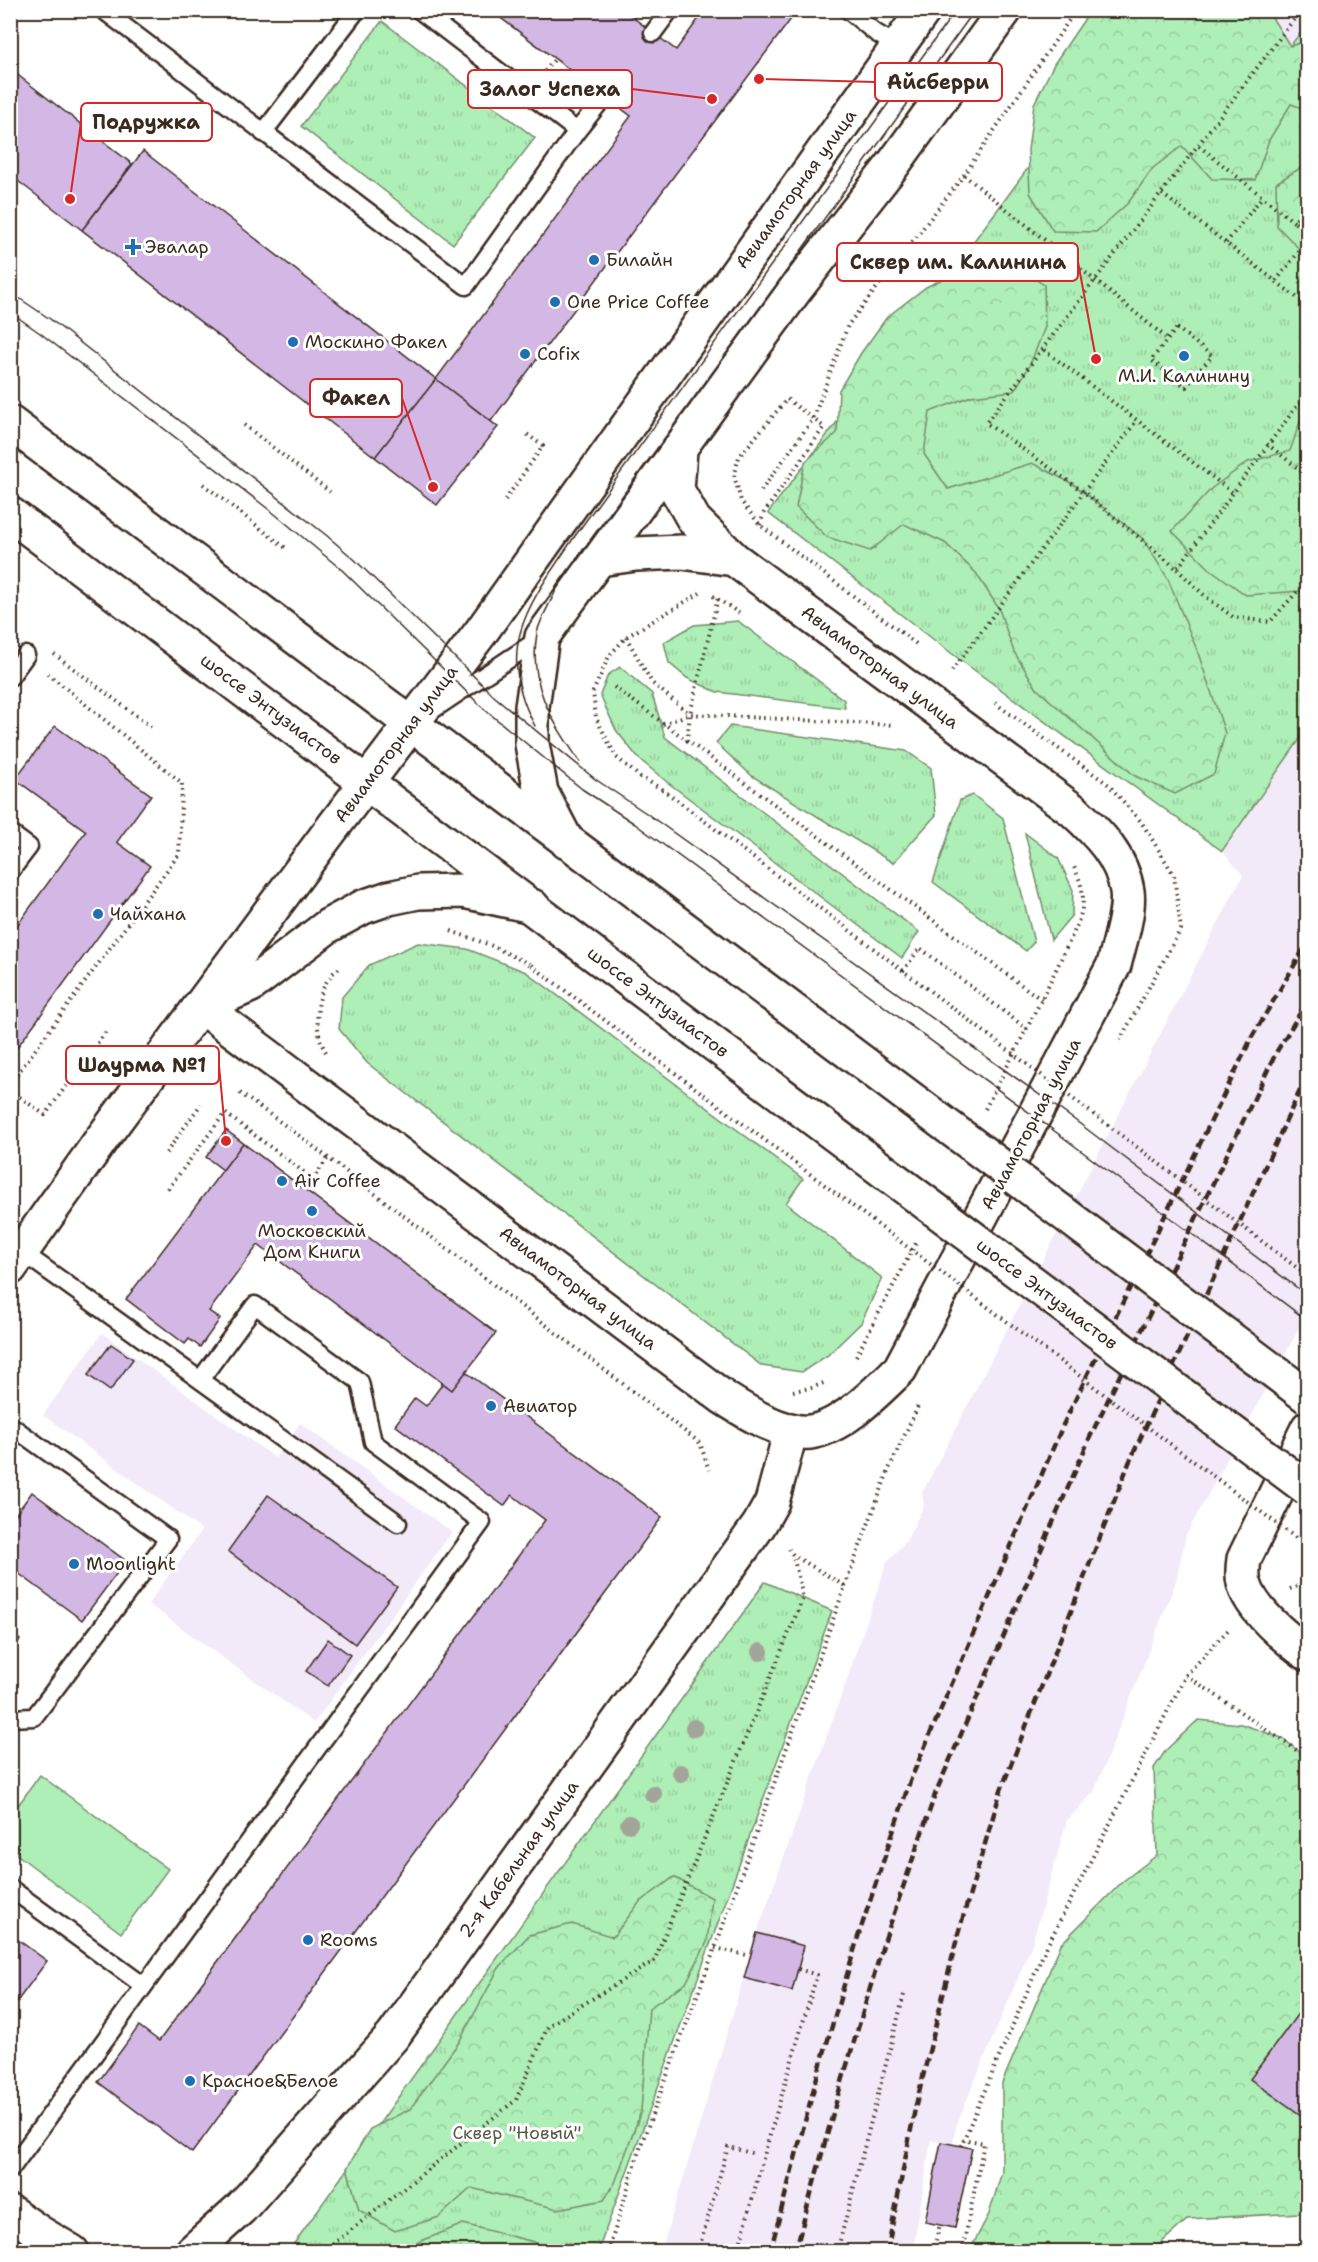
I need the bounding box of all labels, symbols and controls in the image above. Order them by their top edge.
callout: Айсберри [875,63,1002,101]
text: Айсберри [887,69,989,95]
callout: Залог Успеха [468,70,632,108]
text: Залог Успеха [480,76,621,102]
callout: Подружка [81,103,212,141]
street label: Авиамоторная улица [730,104,862,274]
text: Подружка [92,109,200,135]
place label: Эвалар [145,235,209,259]
marker: Эвалар [126,240,140,254]
callout: Сквер им. Калинина [837,243,1078,281]
place label: Билайн [606,248,673,272]
text: Сквер им. Калинина [850,249,1066,275]
marker: Билайн [587,253,601,267]
place label: One Price Coffee [567,290,709,314]
marker: One Price Coffee [548,295,562,309]
place label: Москино Факел [305,330,447,354]
marker: Москино Факел [286,335,300,349]
place label: Cofix [537,342,580,366]
marker: Cofix [518,347,532,361]
marker: М.И. Калинину [1177,349,1191,363]
place label: М.И. Калинину [1118,364,1250,388]
callout: Факел [310,379,402,417]
text: Факел [322,385,390,411]
street label: Авиамоторная улица [796,600,964,734]
street label: шоссе Энтузиастов [195,648,347,770]
street label: Авиамоторная улица [329,660,463,828]
place label: Чайхана [110,902,186,926]
marker: Чайхана [91,907,105,921]
street label: шоссе Энтузиастов [582,941,734,1063]
street label: Авиамоторная улица [975,1034,1087,1214]
callout: Шаурма №1 [66,1046,219,1084]
text: Шаурма №1 [78,1052,206,1078]
place label: Air Coffee [294,1169,381,1193]
marker: Air Coffee [275,1174,289,1188]
marker: Московский Дом Книги [305,1204,319,1218]
place label: Московский Дом Книги [258,1219,366,1264]
street label: Авиамоторная улица [494,1221,662,1355]
street label: шоссе Энтузиастов [971,1233,1123,1355]
place label: Авиатор [503,1394,577,1418]
marker: Авиатор [484,1399,498,1413]
place label: Moonlight [86,1552,176,1576]
marker: Moonlight [67,1557,81,1571]
street label: 2-я Кабельная улица [454,1775,584,1943]
place label: Rooms [320,1928,378,1952]
marker: Rooms [301,1933,315,1947]
place label: Красное&Белое [202,2069,339,2093]
marker: Красное&Белое [183,2074,197,2088]
park label: Сквер "Новый" [452,2121,582,2145]

